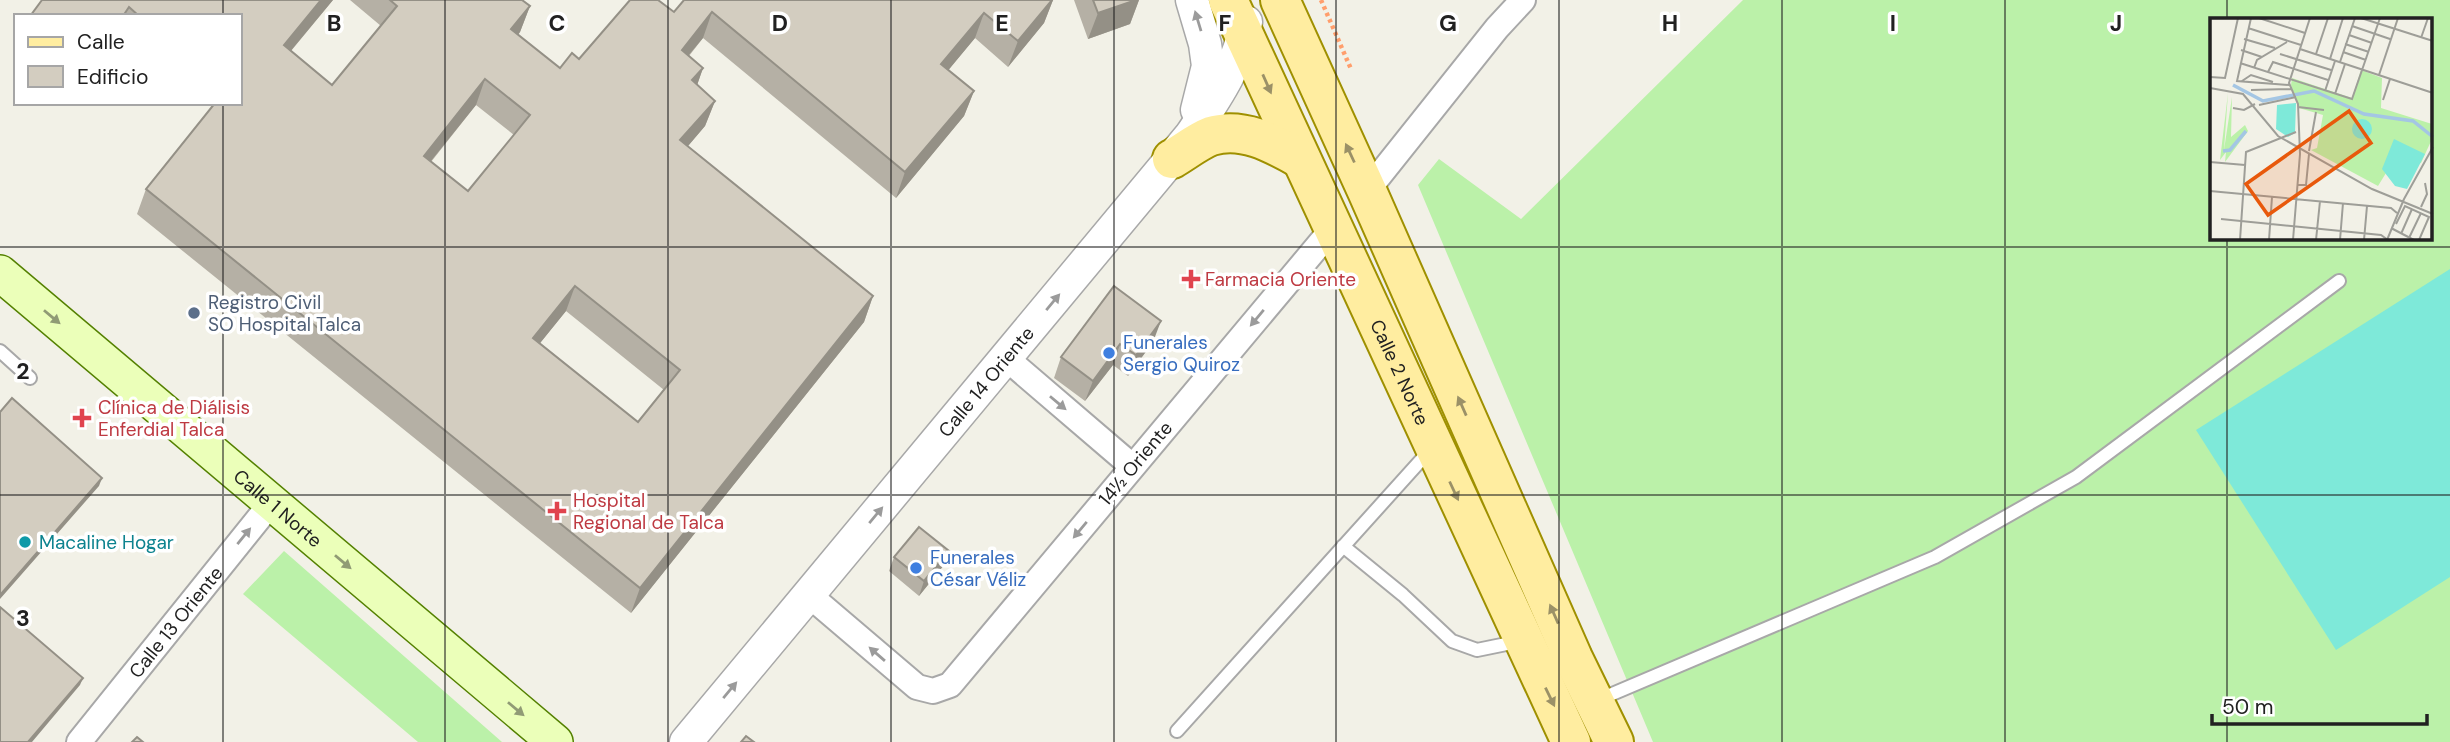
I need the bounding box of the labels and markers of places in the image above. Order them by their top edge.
place label: Farmacia Oriente [1205,267,1356,292]
marker: Farmacia Oriente [1183,271,1199,287]
place label: Registro Civil SO Hospital Talca [208,290,361,337]
marker: Registro Civil SO Hospital Talca [186,305,202,321]
place label: Funerales Sergio Quiroz [1123,330,1240,377]
marker: Funerales Sergio Quiroz [1101,345,1117,361]
place label: Clínica de Diálisis Enferdial Talca [98,395,250,442]
marker: Clínica de Diálisis Enferdial Talca [72,408,92,428]
place label: Hospital Regional de Talca [573,488,724,535]
marker: Hospital Regional de Talca [547,501,567,521]
place label: Macaline Hogar [39,530,174,555]
marker: Macaline Hogar [17,534,33,550]
place label: Funerales César Véliz [930,545,1026,592]
marker: Funerales César Véliz [908,560,924,576]

